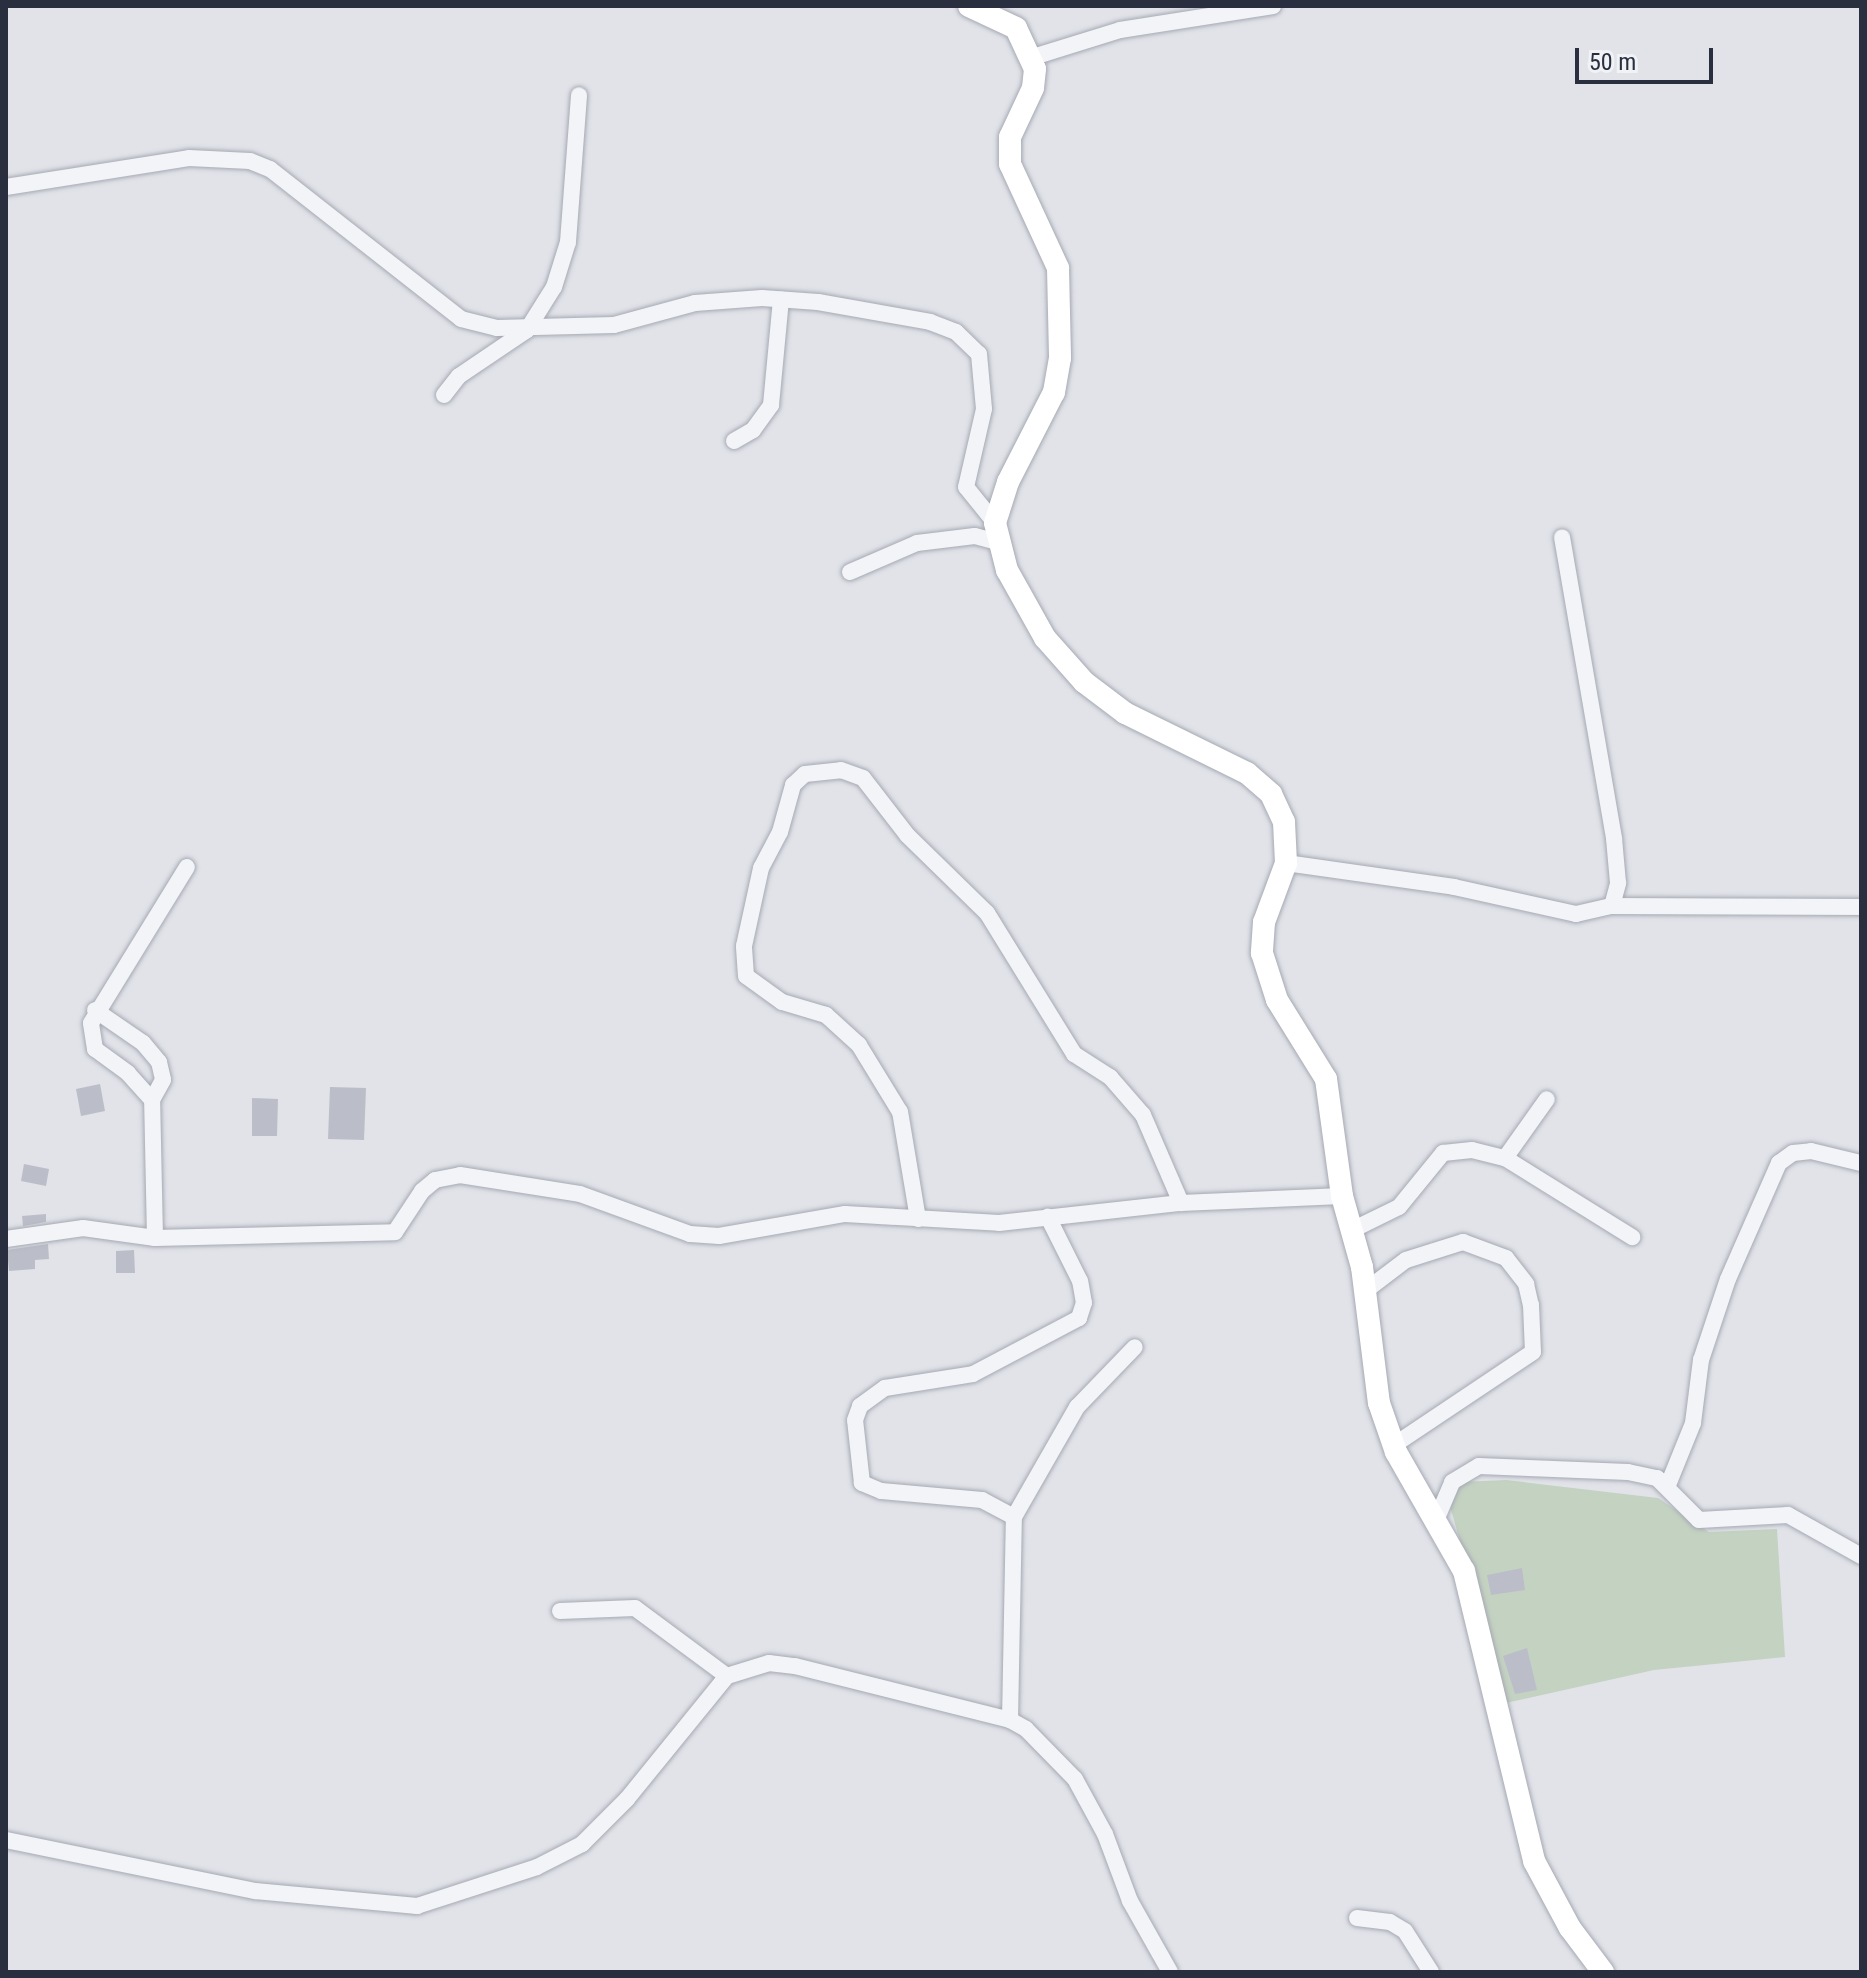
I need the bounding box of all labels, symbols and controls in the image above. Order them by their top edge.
scale bar [1579,32,1717,82]
text: 50 m [1589,48,1636,76]

